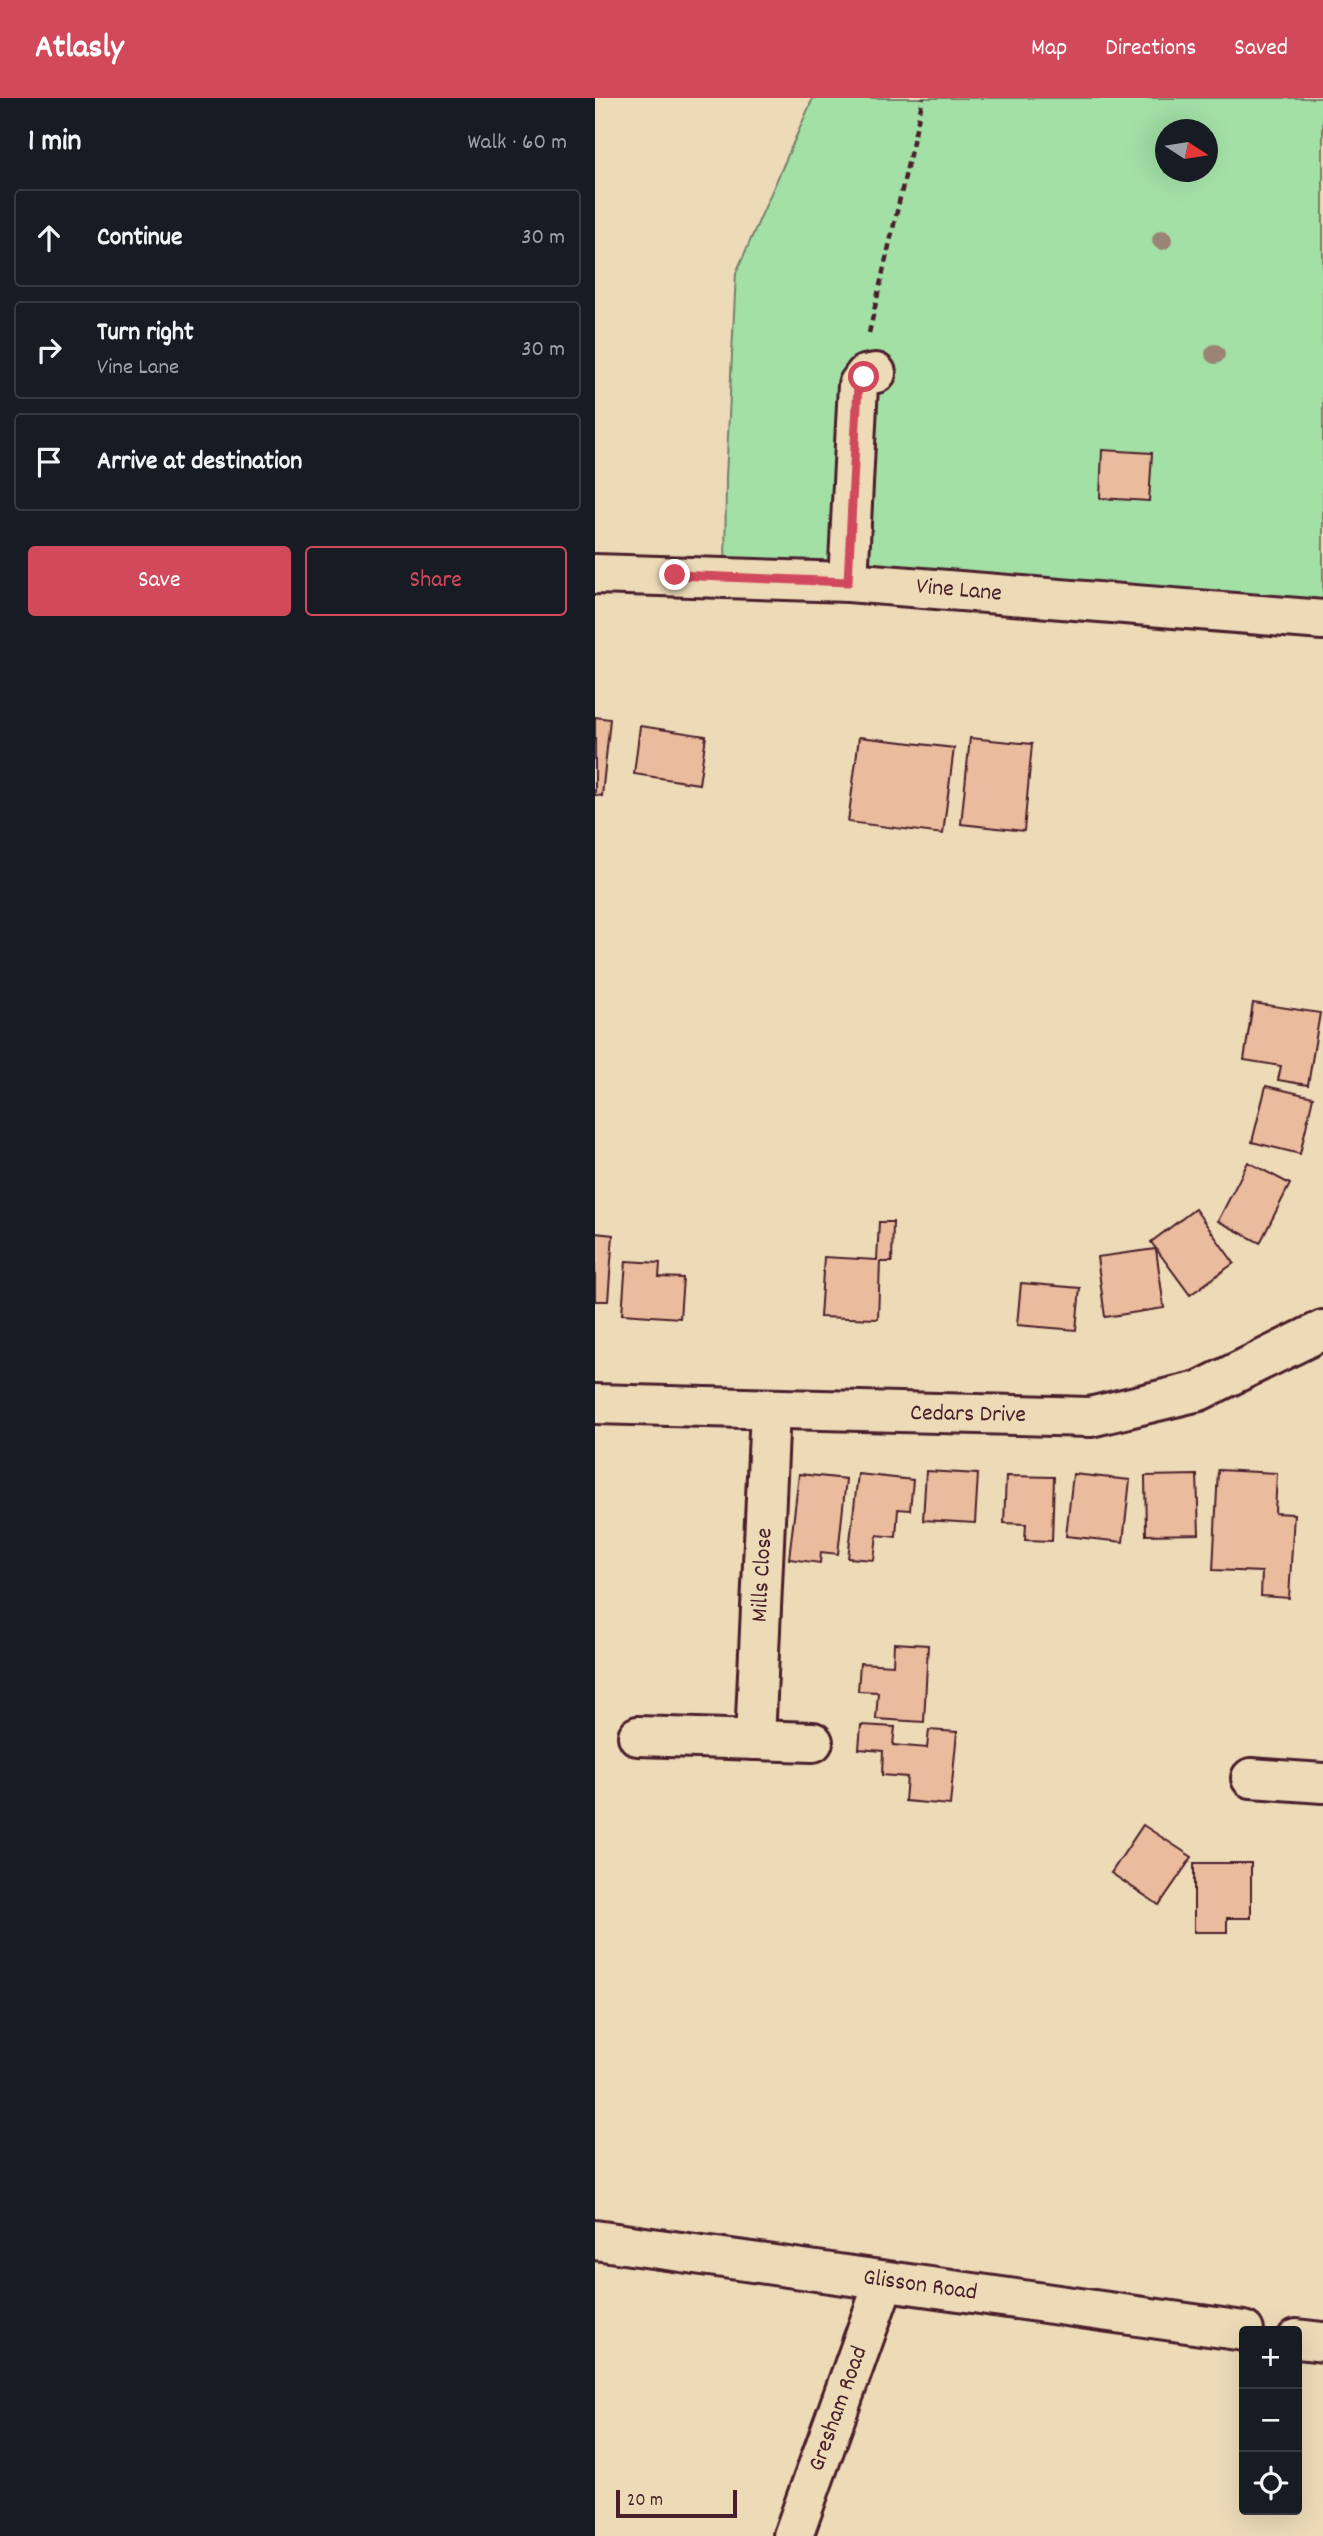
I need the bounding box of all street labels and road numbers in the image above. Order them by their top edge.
street label: Vine Lane [915,570,1003,612]
street label: Cedars Drive [910,1397,1026,1433]
street label: Mills Close [744,1527,782,1623]
street label: Glisson Road [861,2261,979,2311]
street label: Gresham Road [801,2342,877,2476]

